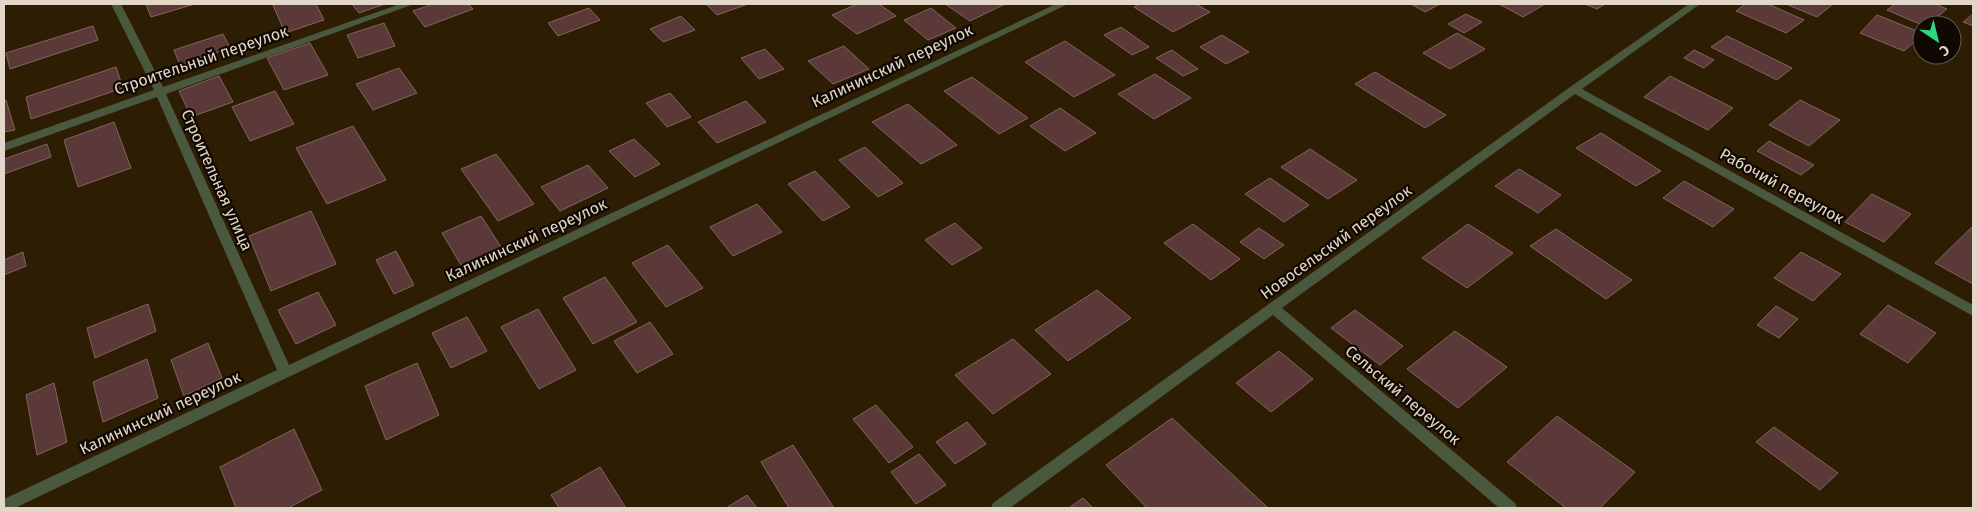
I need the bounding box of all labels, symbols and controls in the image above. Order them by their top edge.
north arrow [1912,15,1962,65]
street label: Калининский переулок [808,20,976,112]
street label: Строительный переулок [112,21,291,99]
text: С [1936,41,1952,60]
street label: Строительная улица [177,106,257,254]
street label: Рабочий переулок [1717,144,1848,228]
street label: Новосельский переулок [1257,180,1416,303]
street label: Калининский переулок [442,194,610,286]
street label: Сельский переулок [1341,341,1465,449]
street label: Калининский переулок [76,367,244,459]

